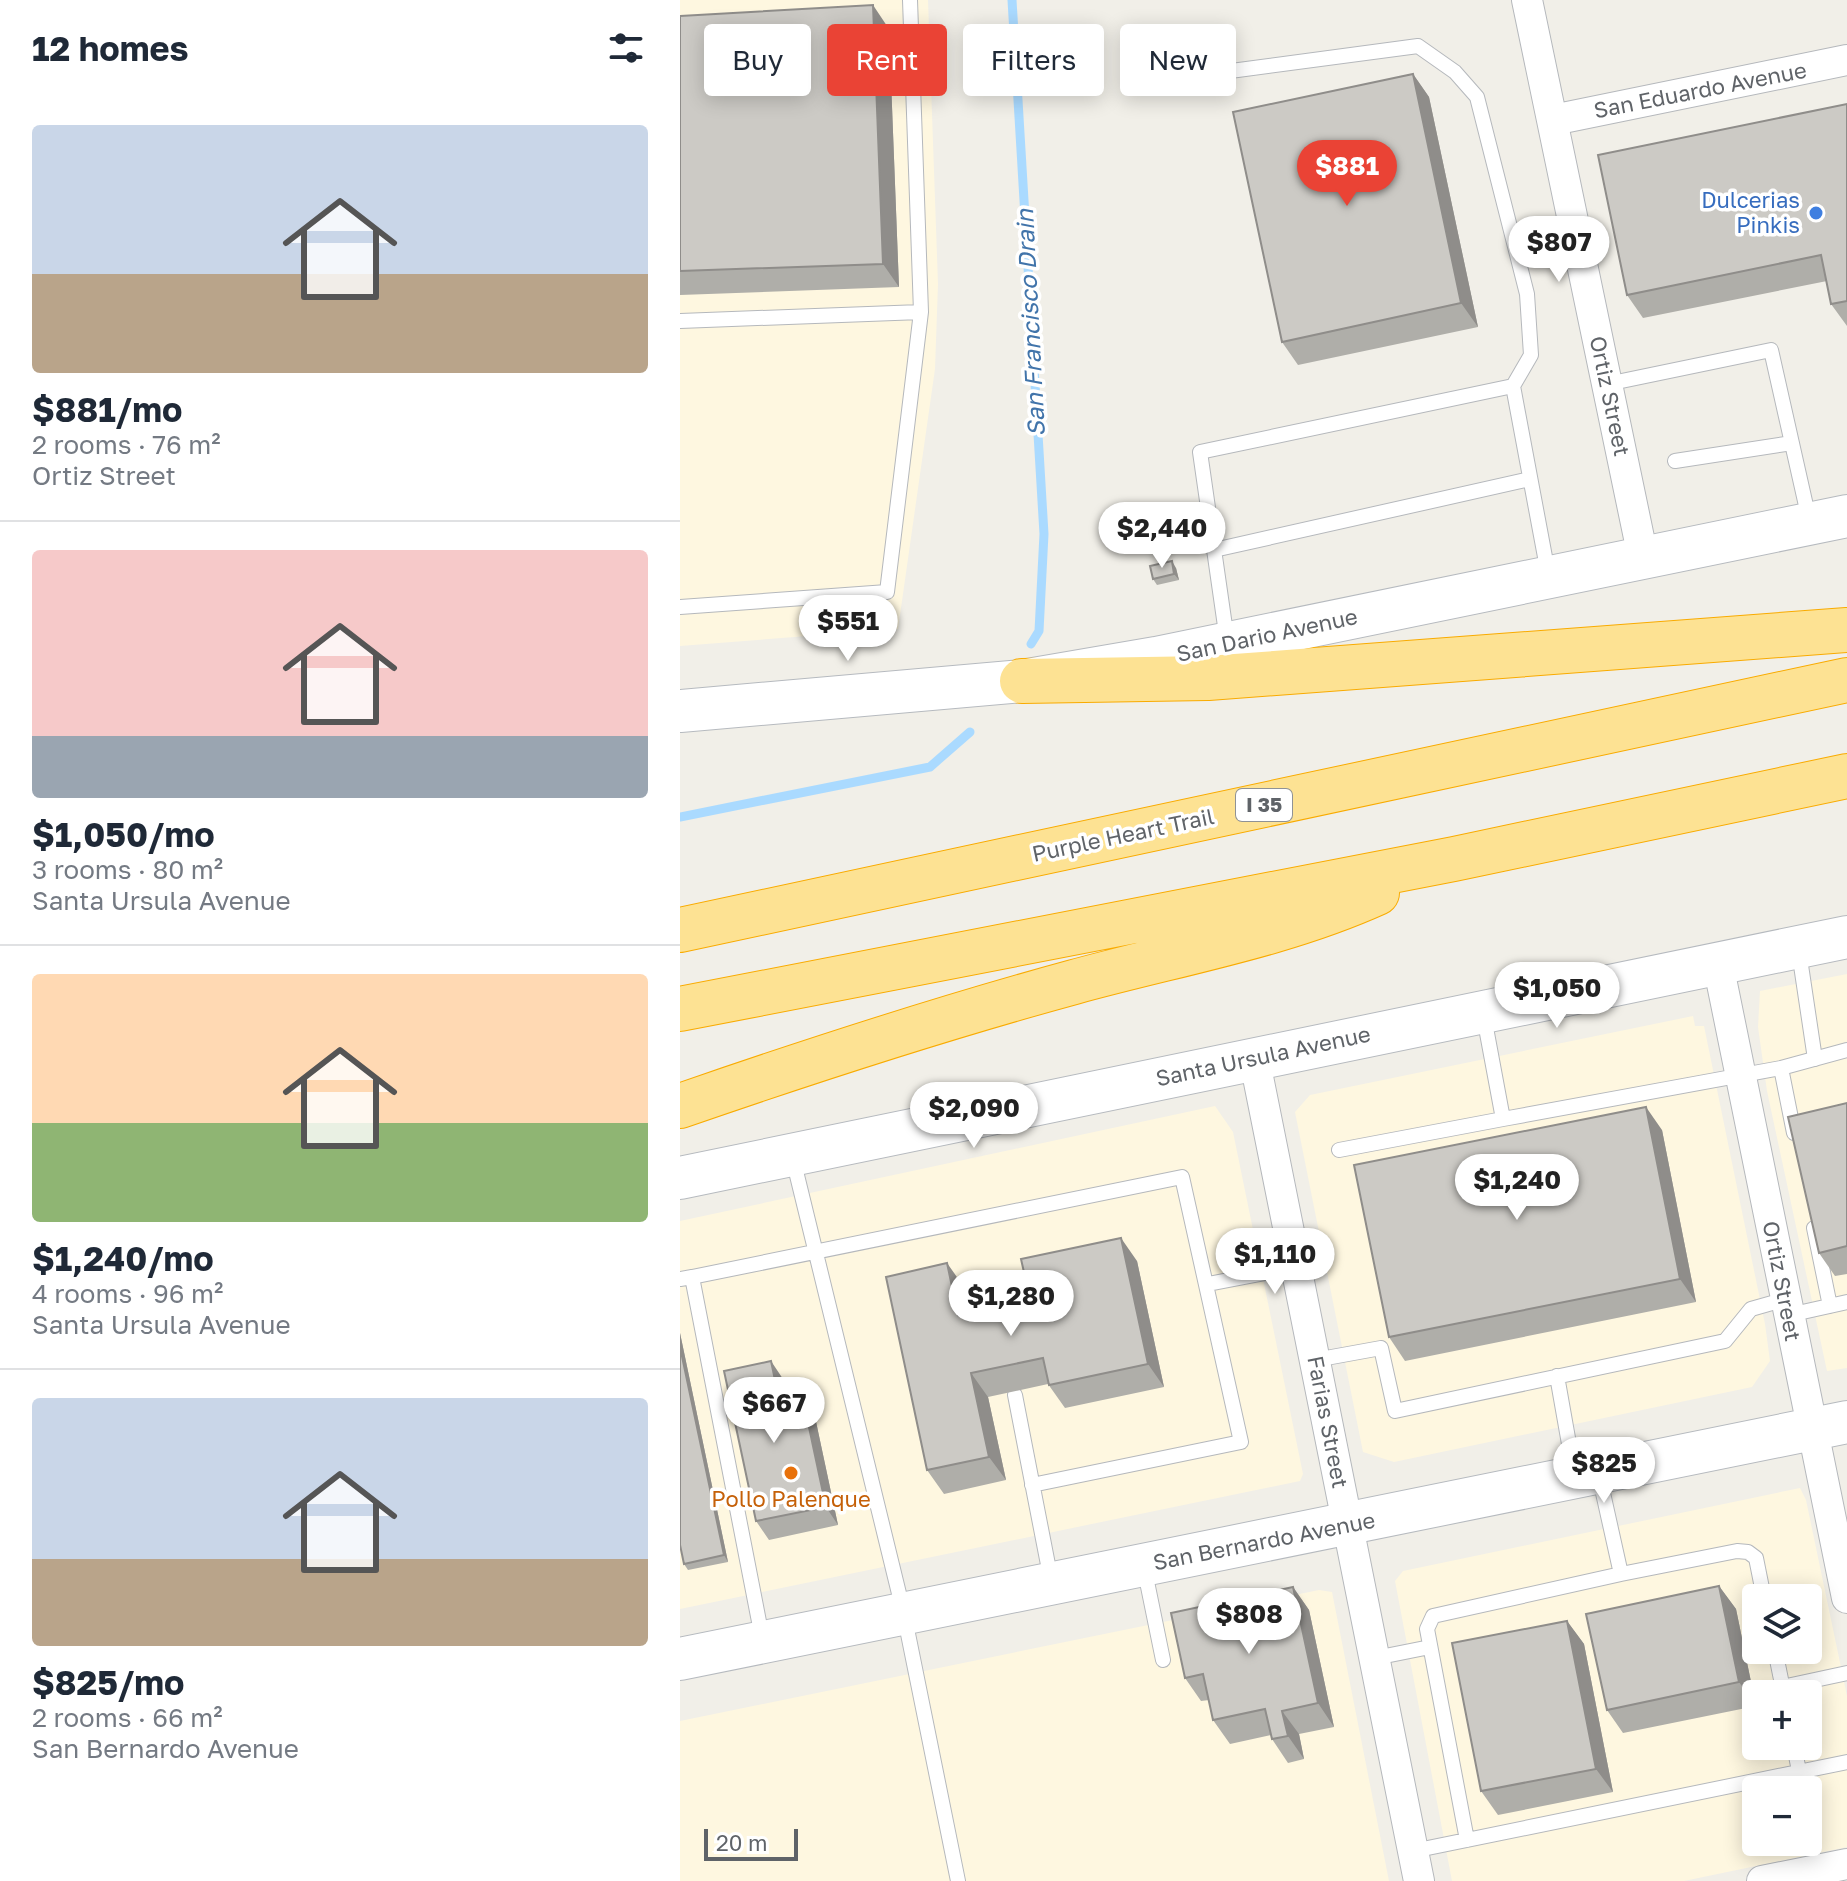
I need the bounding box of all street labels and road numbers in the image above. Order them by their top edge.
street label: San Eduardo Avenue [1591,56,1809,123]
street label: Ortiz Street [1585,333,1636,458]
street label: San Dario Avenue [1174,602,1360,667]
road number: I 35 [1236,789,1292,821]
street label: Purple Heart Trail [1029,802,1216,867]
street label: Santa Ursula Avenue [1153,1020,1373,1091]
street label: Ortiz Street [1758,1219,1807,1343]
street label: Farias Street [1302,1353,1355,1490]
street label: San Bernardo Avenue [1150,1506,1377,1575]

